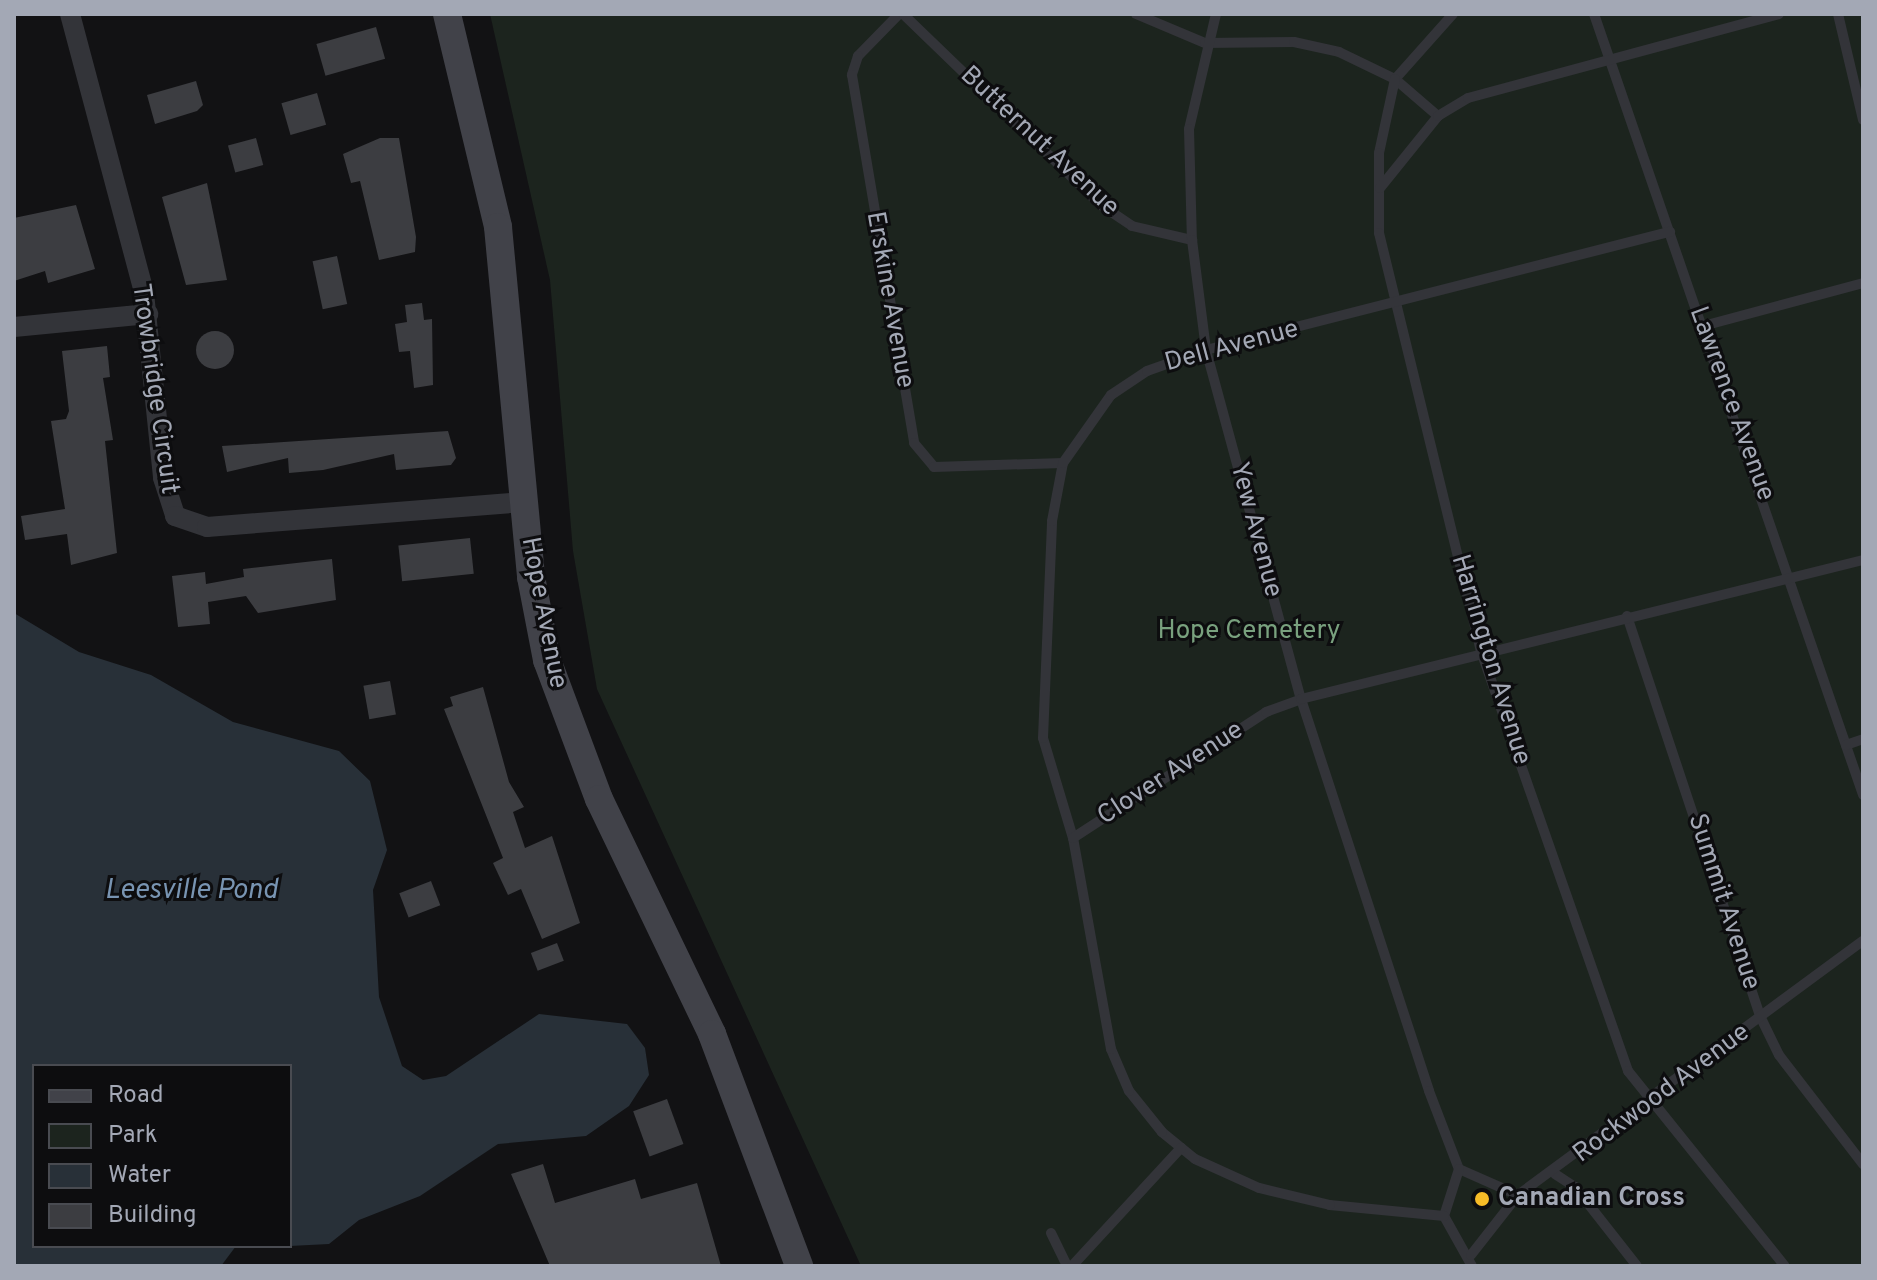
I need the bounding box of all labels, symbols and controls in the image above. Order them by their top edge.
street label: Butternut Avenue [953,60,1125,224]
street label: Erskine Avenue [858,209,920,391]
street label: Trowbridge Circuit [124,282,184,496]
street label: Lawrence Avenue [1681,302,1781,506]
street label: Dell Avenue [1161,314,1303,380]
street label: Yew Avenue [1222,459,1288,601]
street label: Hope Avenue [513,534,573,692]
street label: Harrington Avenue [1443,551,1537,769]
park label: Hope Cemetery [1157,616,1341,648]
street label: Clover Avenue [1092,715,1250,833]
street label: Summit Avenue [1680,810,1766,994]
water label: Leesville Pond [104,874,278,908]
street label: Rockwood Avenue [1567,1017,1757,1171]
legend [32,1064,292,1248]
text: Road [108,1081,164,1111]
text: Park [108,1121,158,1151]
text: Water [108,1161,171,1191]
place label: Canadian Cross [1498,1183,1685,1215]
marker: Canadian Cross [1473,1190,1491,1208]
text: Building [108,1201,197,1231]

